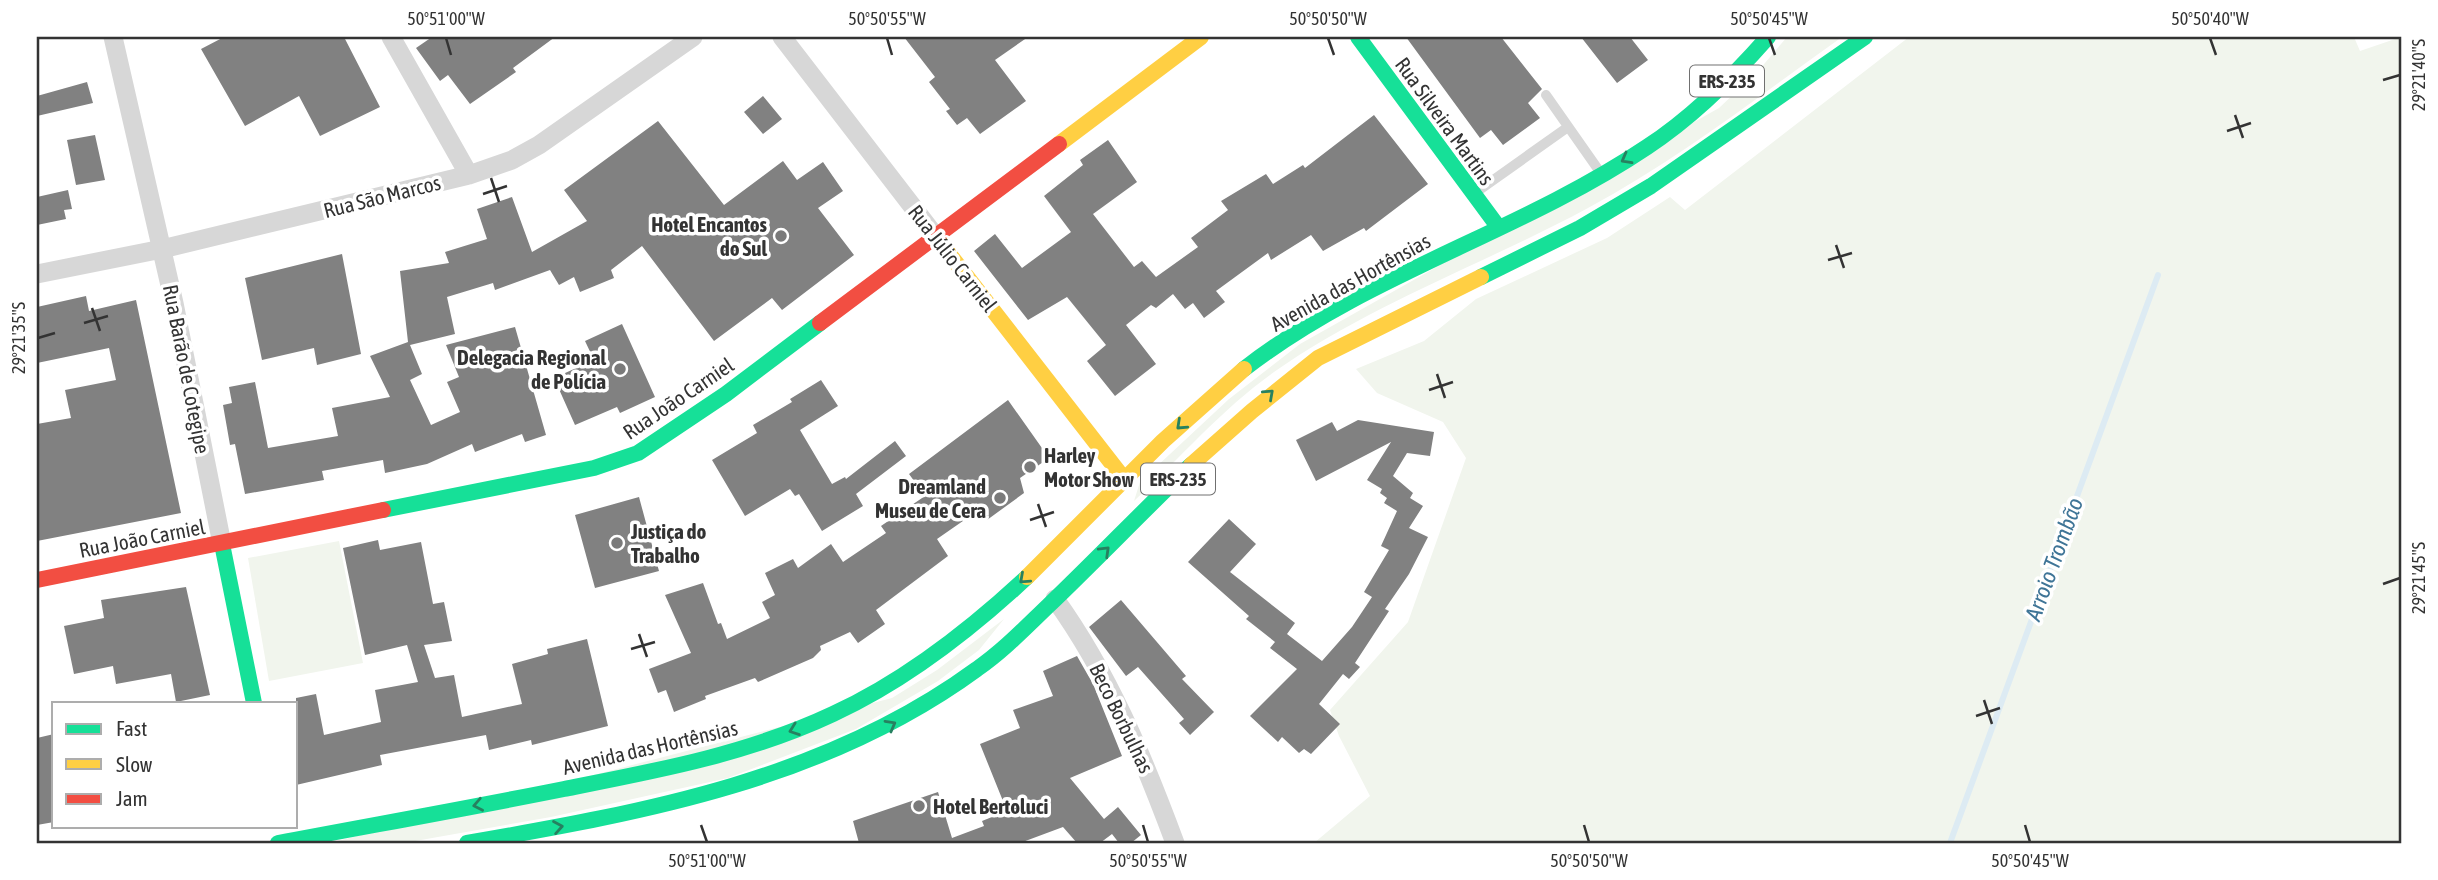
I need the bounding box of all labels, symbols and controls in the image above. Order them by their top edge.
text: 50°51'00"W [407,8,485,29]
text: 50°50'55"W [848,8,926,29]
text: 50°50'50"W [1289,8,1367,29]
text: 50°50'45"W [1730,8,1808,29]
text: 50°50'40"W [2171,8,2249,29]
text: 29°21'40"S [2408,39,2429,111]
street label: Rua Silveira Martins [1391,53,1499,189]
road number: ERS-235 [1690,66,1764,96]
one-way arrow [1621,151,1634,164]
street label: Rua São Marcos [321,170,443,222]
street label: Rua Júlio Carniel [904,200,1002,316]
place label: Hotel Encantos do Sul [651,212,768,260]
marker: Hotel Encantos do Sul [773,228,789,244]
street label: Avenida das Hortênsias [1266,228,1434,336]
street label: Rua Barão de Cotegipe [159,282,215,456]
text: 29°21'35"S [8,302,29,374]
place label: Delegacia Regional de Polícia [457,345,606,393]
street label: Rua João Carniel [618,352,738,444]
marker: Delegacia Regional de Polícia [612,361,628,377]
one-way arrow [1261,390,1274,402]
one-way arrow [1176,417,1189,430]
place label: Harley Motor Show [1044,443,1134,491]
marker: Harley Motor Show [1022,459,1038,475]
road number: ERS-235 [1141,464,1215,494]
place label: Dreamland Museu de Cera [875,474,986,522]
marker: Dreamland Museu de Cera [992,490,1008,506]
water label: Arroio Trombão [2019,494,2088,625]
street label: Rua João Carniel [77,514,207,562]
place label: Justiça do Trabalho [630,519,707,567]
marker: Justiça do Trabalho [609,535,625,551]
text: 29°21'45"S [2408,542,2429,614]
one-way arrow [1096,546,1109,559]
one-way arrow [1019,571,1032,584]
street label: Beco Borbulhas [1085,659,1159,777]
legend [52,702,298,828]
street label: Avenida das Hortênsias [560,715,740,779]
text: Fast [116,716,147,740]
one-way arrow [884,720,897,733]
one-way arrow [789,722,801,736]
text: Slow [116,752,153,776]
text: Jam [116,786,148,810]
place label: Hotel Bertoluci [933,794,1048,818]
one-way arrow [472,797,484,812]
marker: Hotel Bertoluci [911,798,927,814]
one-way arrow [552,820,564,835]
text: 50°51'00"W [668,850,746,871]
text: 50°50'55"W [1109,850,1187,871]
text: 50°50'50"W [1550,850,1628,871]
text: 50°50'45"W [1991,850,2069,871]

